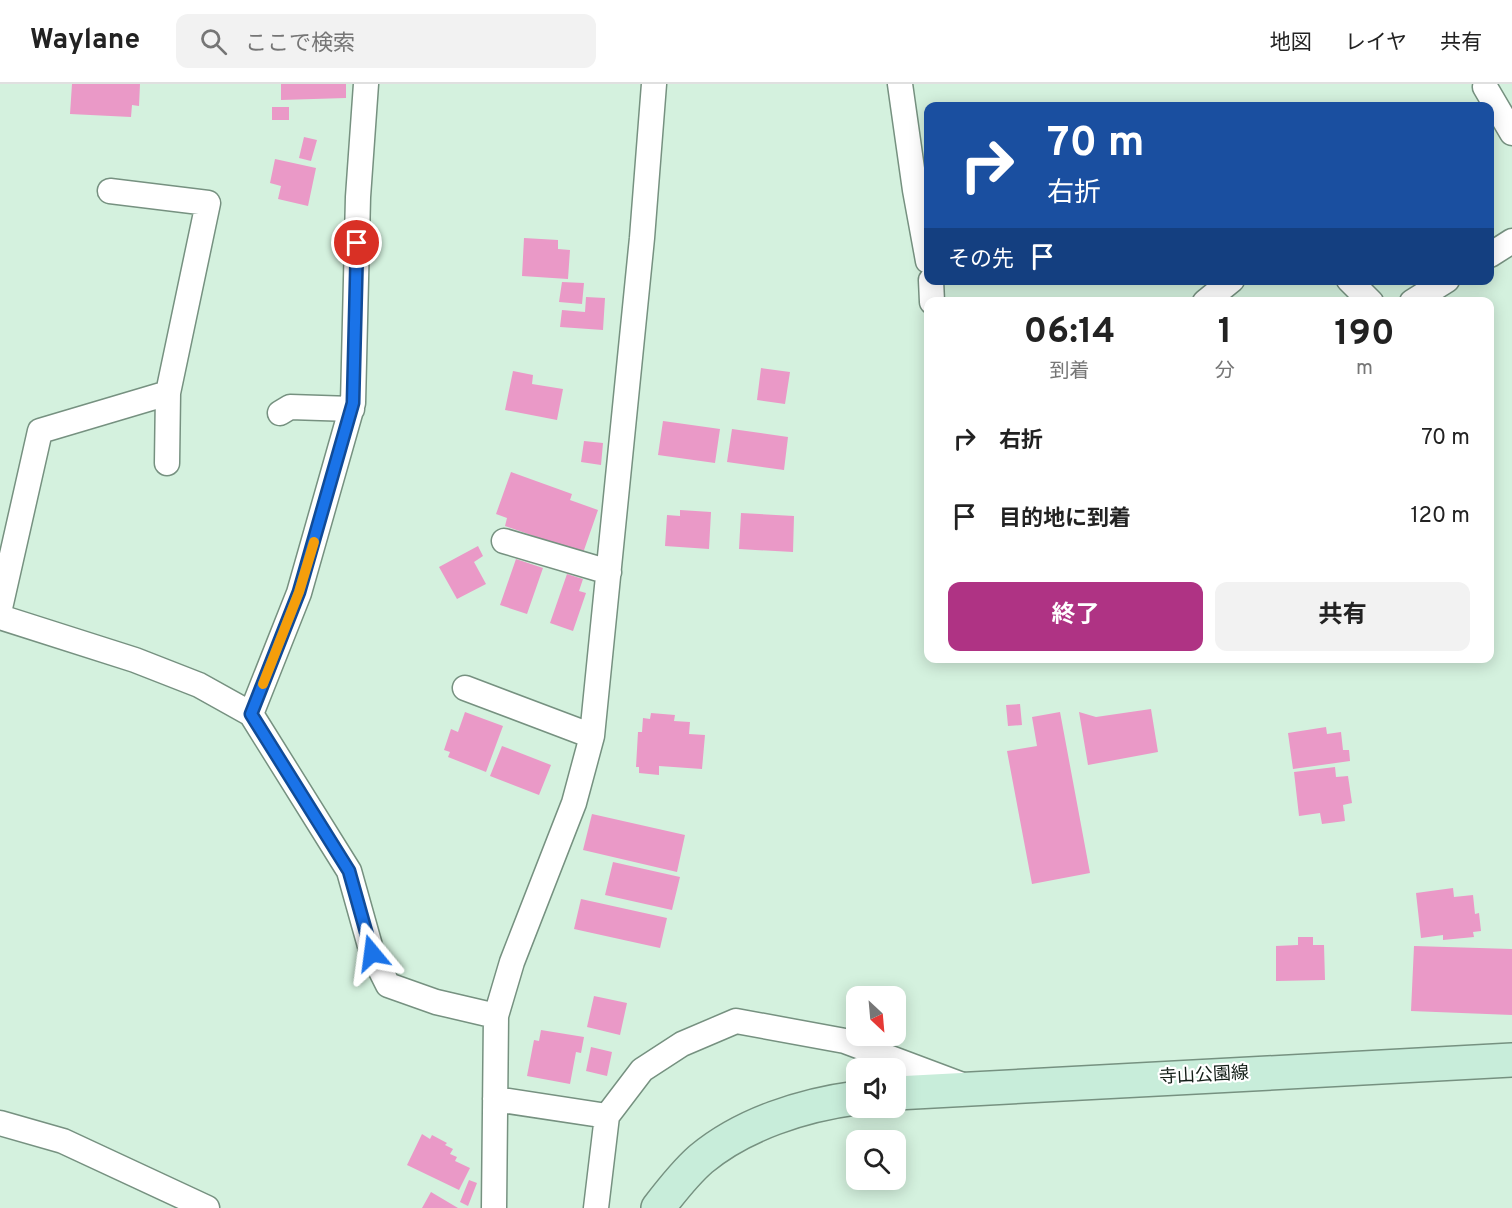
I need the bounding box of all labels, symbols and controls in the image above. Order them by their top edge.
search box [176,14,596,68]
text: Waylane [30,23,140,59]
icon: search [197,25,230,58]
text: 地図 [1270,30,1312,57]
text: レイヤ [1345,30,1407,57]
text: 共有 [1440,30,1482,57]
text: ここで検索 [245,31,355,58]
text: 70 m [1047,118,1145,171]
icon: right [948,126,1026,204]
text: 右折 [1047,177,1101,211]
pin [331,217,382,268]
icon: arrive [340,226,373,259]
icon: arrive [1026,240,1059,273]
text: その先 [948,247,1014,274]
text: 06:14 [1023,310,1116,356]
text: 1 [1218,310,1232,356]
text: 190 [1334,312,1395,358]
text: m [1356,356,1373,382]
text: 到着 [1049,359,1089,385]
text: 分 [1215,359,1235,385]
icon: right [948,422,981,455]
text: 70 m [1421,425,1470,452]
text: 右折 [999,428,1043,455]
icon: arrive [948,500,981,533]
text: 120 m [1410,503,1470,530]
text: 目的地に到着 [999,506,1131,533]
button: 終了 [948,582,1203,651]
button: 共有 [1215,582,1470,651]
position arrow [340,921,404,985]
north arrow [846,986,906,1046]
map controls [846,986,906,1190]
button: sound [846,1058,906,1118]
street label: 寺山公園線 [1158,1062,1250,1090]
button: search [846,1130,906,1190]

